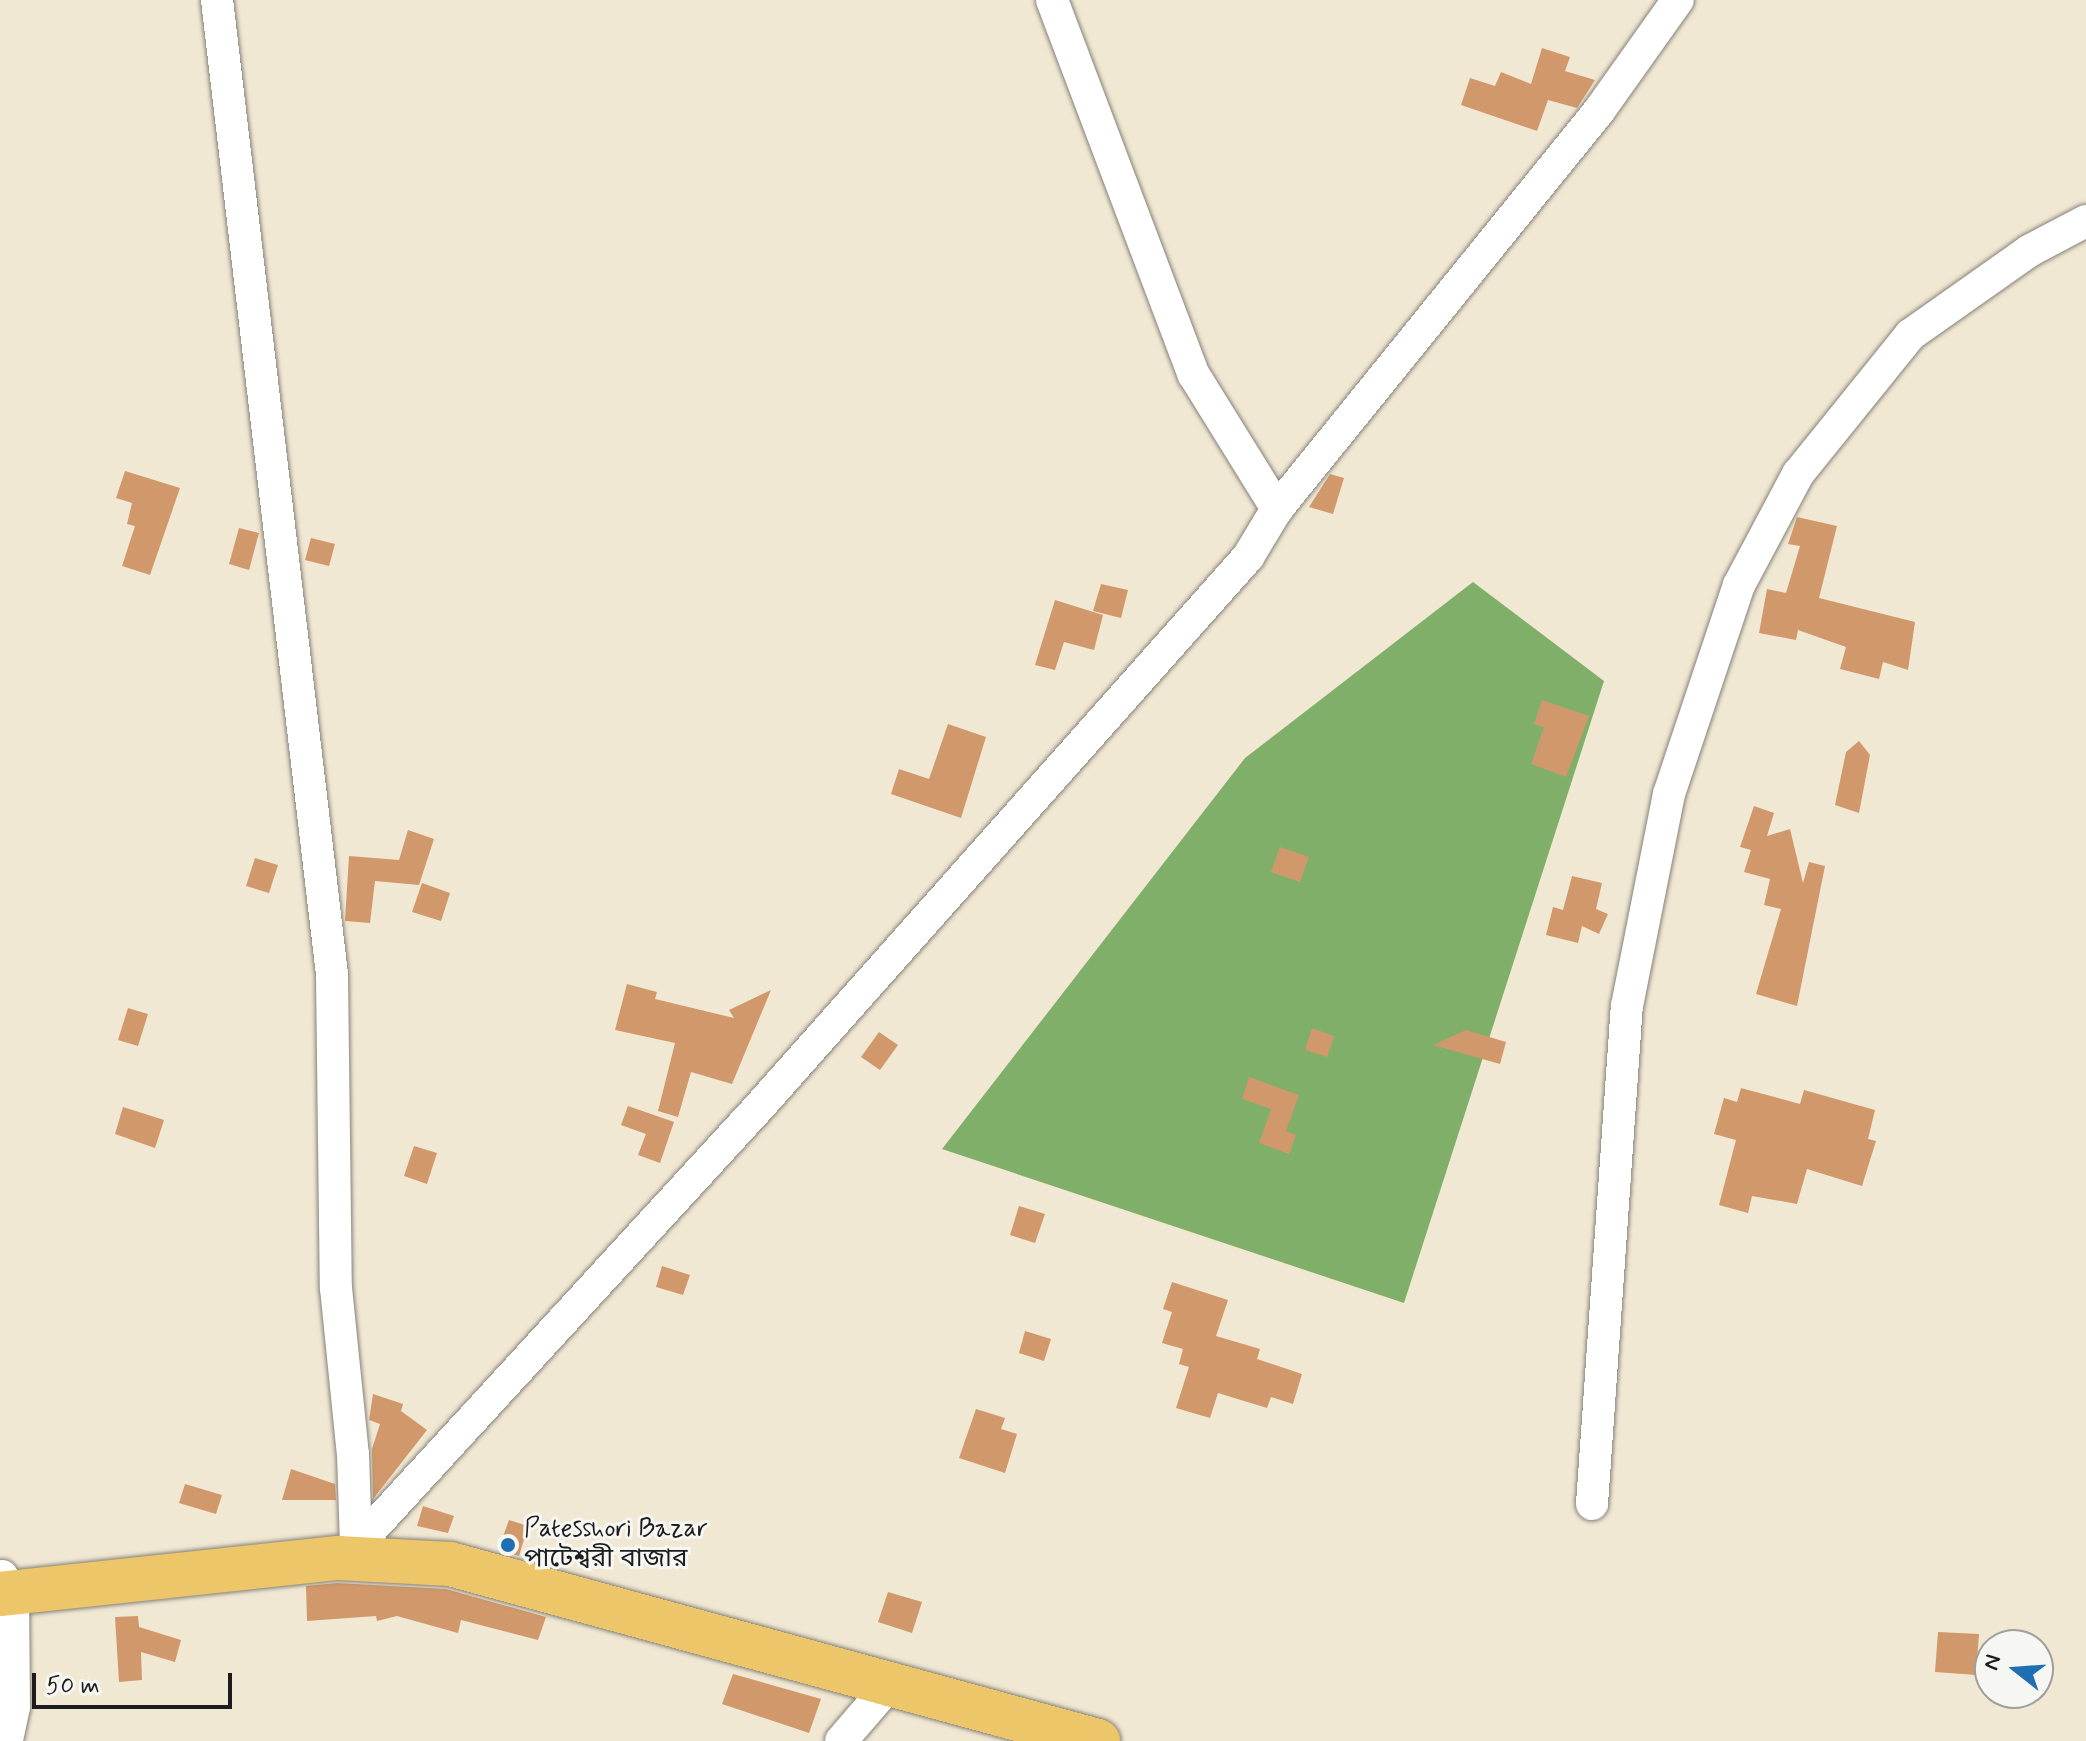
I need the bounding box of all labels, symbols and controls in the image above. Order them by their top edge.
place label: Patesshori Bazar পাটেশ্বরী বাজার [524,1514,708,1576]
marker: Patesshori Bazar পাটেশ্বরী বাজার [499,1536,517,1554]
north arrow [1974,1629,2054,1709]
text: N [1977,1651,2008,1674]
scale bar [36,1657,236,1707]
text: 50 m [46,1671,100,1702]

